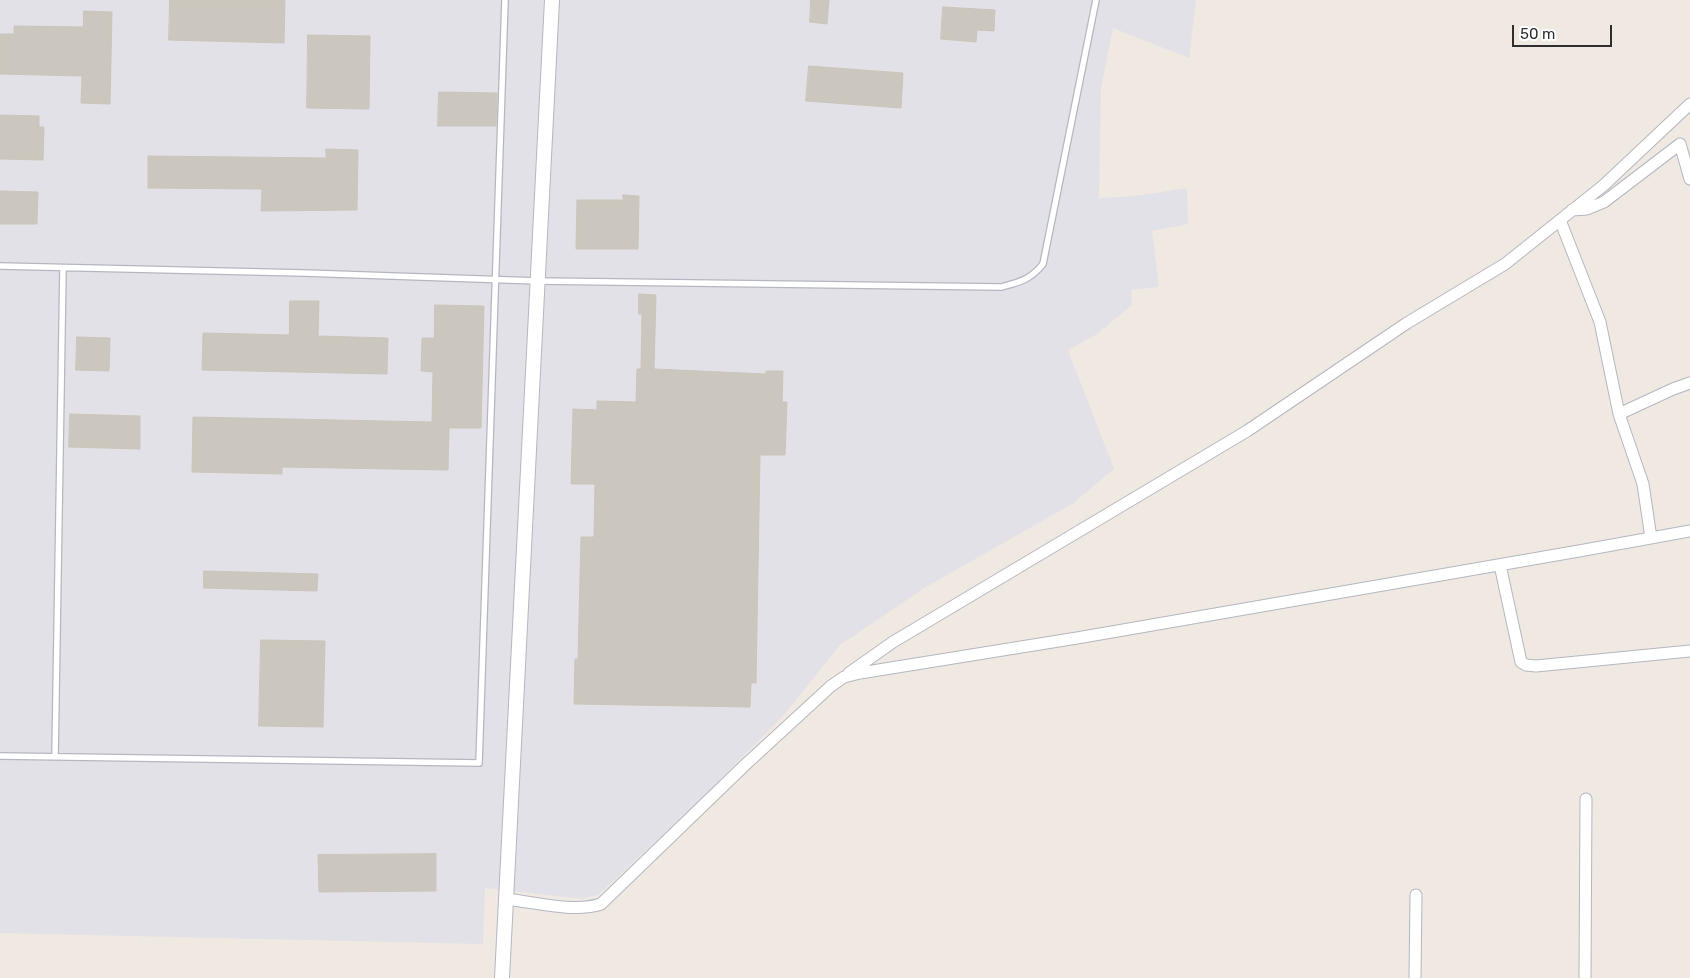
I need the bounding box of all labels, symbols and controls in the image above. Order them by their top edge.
scale bar [1515,15,1615,47]
text: 50 m [1520,25,1555,43]

